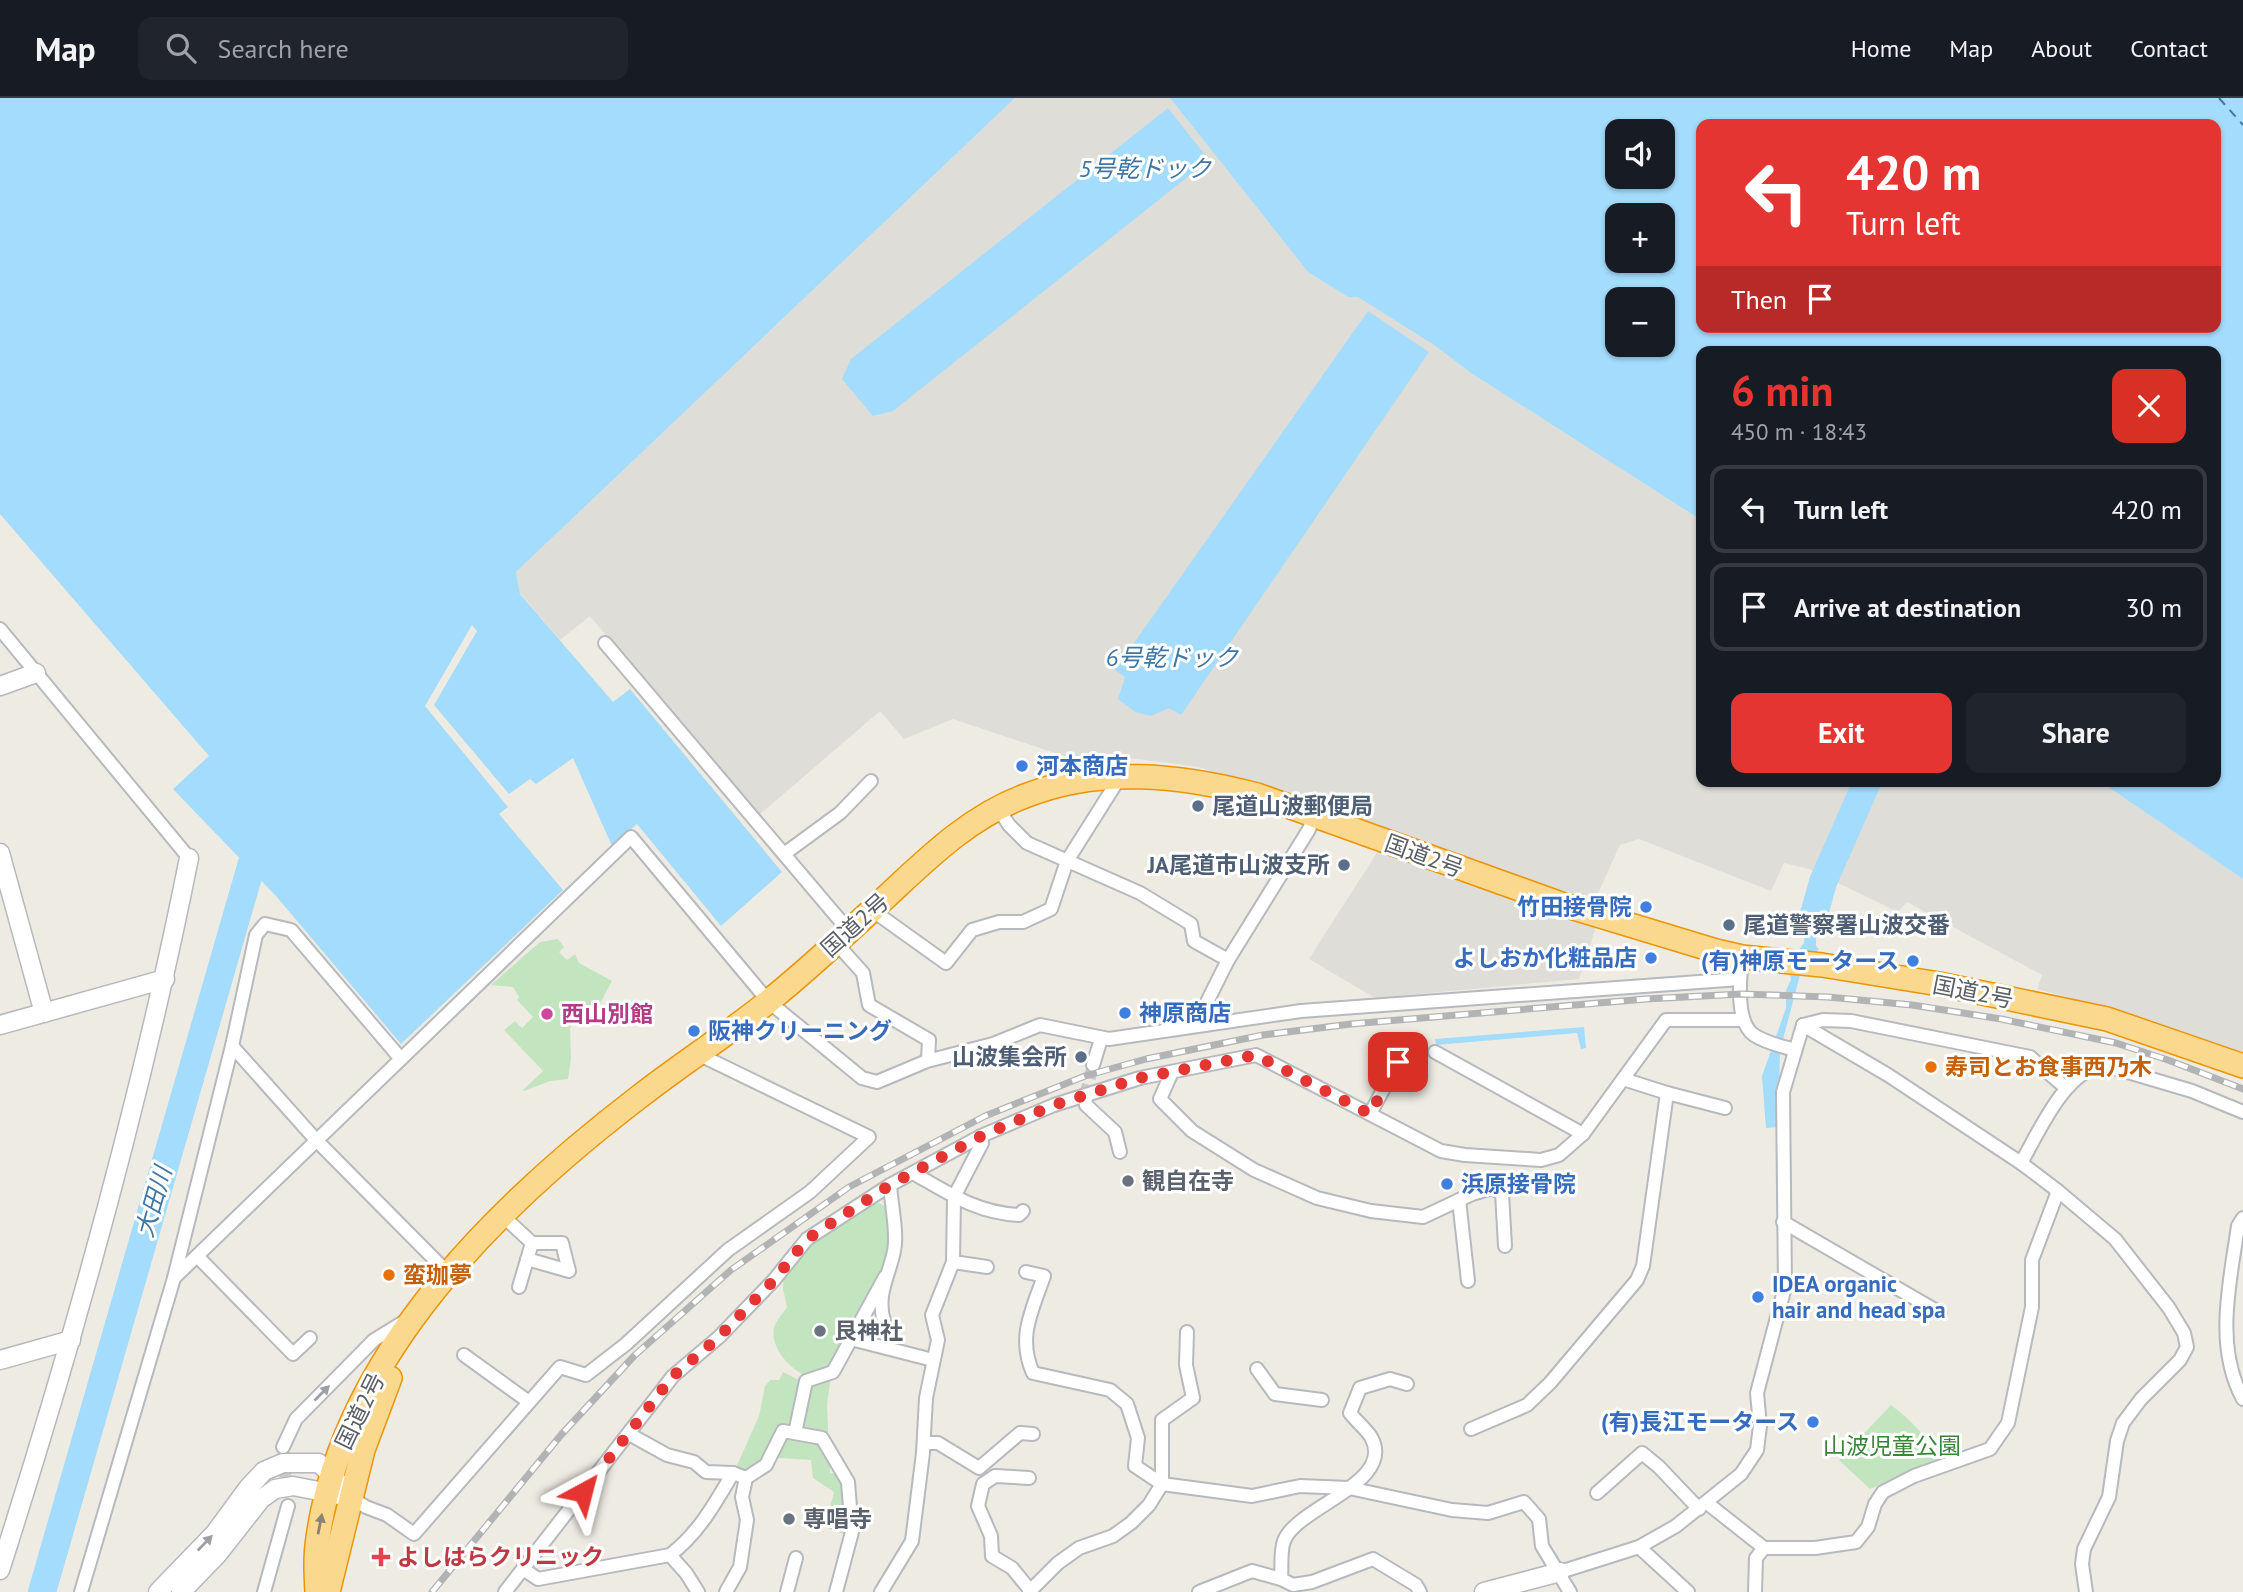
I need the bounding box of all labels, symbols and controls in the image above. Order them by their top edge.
search box [138,17,628,80]
text: Map [35,27,96,70]
icon: search [162,29,200,67]
text: Search here [218,32,349,65]
text: Home [1851,33,1911,64]
text: Map [1949,33,1993,64]
text: About [2031,33,2092,64]
text: Contact [2130,33,2208,64]
map controls [1605,119,1675,357]
button: sound [1605,119,1675,189]
text: 420 m [1846,140,1981,204]
icon: left [1731,147,1822,238]
water label: 5号乾ドック [1079,153,1212,184]
text: Turn left [1846,202,1961,244]
button: + [1605,203,1675,273]
icon: arrive [1801,280,1839,318]
text: Then [1731,283,1787,316]
button: − [1605,287,1675,357]
text: 6 min [1731,363,1833,418]
button: close [2112,369,2186,443]
text: 450 m · 18:43 [1731,417,1867,446]
icon: left [1735,490,1773,528]
text: Turn left [1794,493,1888,526]
text: 420 m [2111,493,2182,526]
icon: arrive [1735,588,1773,626]
text: Arrive at destination [1794,591,2021,624]
text: 30 m [2126,591,2182,624]
water label: 6号乾ドック [1106,642,1239,673]
button: Exit [1731,693,1952,773]
button: Share [1966,693,2186,773]
place label: 河本商店 [1036,751,1128,780]
marker: 河本商店 [1014,758,1030,774]
place label: 尾道山波郵便局 [1212,791,1373,820]
marker: 尾道山波郵便局 [1190,798,1206,814]
street label: 国道2号 [1381,828,1467,883]
place label: JA尾道市山波支所 [1146,850,1330,879]
marker: JA尾道市山波支所 [1336,857,1352,873]
street label: 国道2号 [815,887,895,963]
place label: 竹田接骨院 [1517,892,1632,921]
marker: 竹田接骨院 [1638,899,1654,915]
place label: 尾道警察署山波交番 [1743,910,1950,939]
marker: 尾道警察署山波交番 [1721,917,1737,933]
place label: よしおか化粧品店 [1453,943,1637,972]
place label: (有)神原モータース [1701,946,1899,975]
marker: よしおか化粧品店 [1643,950,1659,966]
marker: (有)神原モータース [1905,953,1921,969]
street label: 国道2号 [1930,969,2016,1014]
place label: 神原商店 [1139,998,1231,1027]
place label: 西山別館 [561,999,653,1028]
marker: 神原商店 [1117,1005,1133,1021]
marker: 西山別館 [539,1006,555,1022]
place label: 阪神クリーニング [708,1016,892,1045]
marker: 阪神クリーニング [686,1023,702,1039]
pin [1368,1032,1428,1092]
place label: 山波集会所 [952,1042,1067,1071]
icon: arrive [1379,1043,1417,1081]
marker: 山波集会所 [1073,1049,1089,1065]
place label: 寿司とお食事西乃木 [1945,1052,2152,1081]
marker: 寿司とお食事西乃木 [1923,1059,1939,1075]
water label: 大田川 [129,1160,179,1241]
place label: 観自在寺 [1142,1166,1234,1195]
place label: 浜原接骨院 [1461,1169,1576,1198]
marker: 観自在寺 [1120,1173,1136,1189]
marker: 浜原接骨院 [1439,1176,1455,1192]
place label: 蛮珈夢 [403,1260,472,1289]
marker: 蛮珈夢 [381,1267,397,1283]
place label: IDEA organic hair and head spa [1772,1269,1946,1324]
marker: IDEA organic hair and head spa [1750,1289,1766,1305]
place label: 艮神社 [834,1316,903,1345]
marker: 艮神社 [812,1323,828,1339]
street label: 国道2号 [329,1368,390,1454]
one-way arrow [314,1384,331,1401]
place label: (有)長江モータース [1601,1407,1799,1436]
marker: (有)長江モータース [1805,1414,1821,1430]
park label: 山波児童公園 [1823,1431,1961,1460]
position arrow [546,1455,620,1529]
place label: 専唱寺 [803,1504,872,1533]
marker: 専唱寺 [781,1511,797,1527]
one-way arrow [315,1513,326,1535]
one-way arrow [196,1535,212,1552]
place label: よしはらクリニック [397,1542,604,1571]
marker: よしはらクリニック [371,1547,391,1567]

